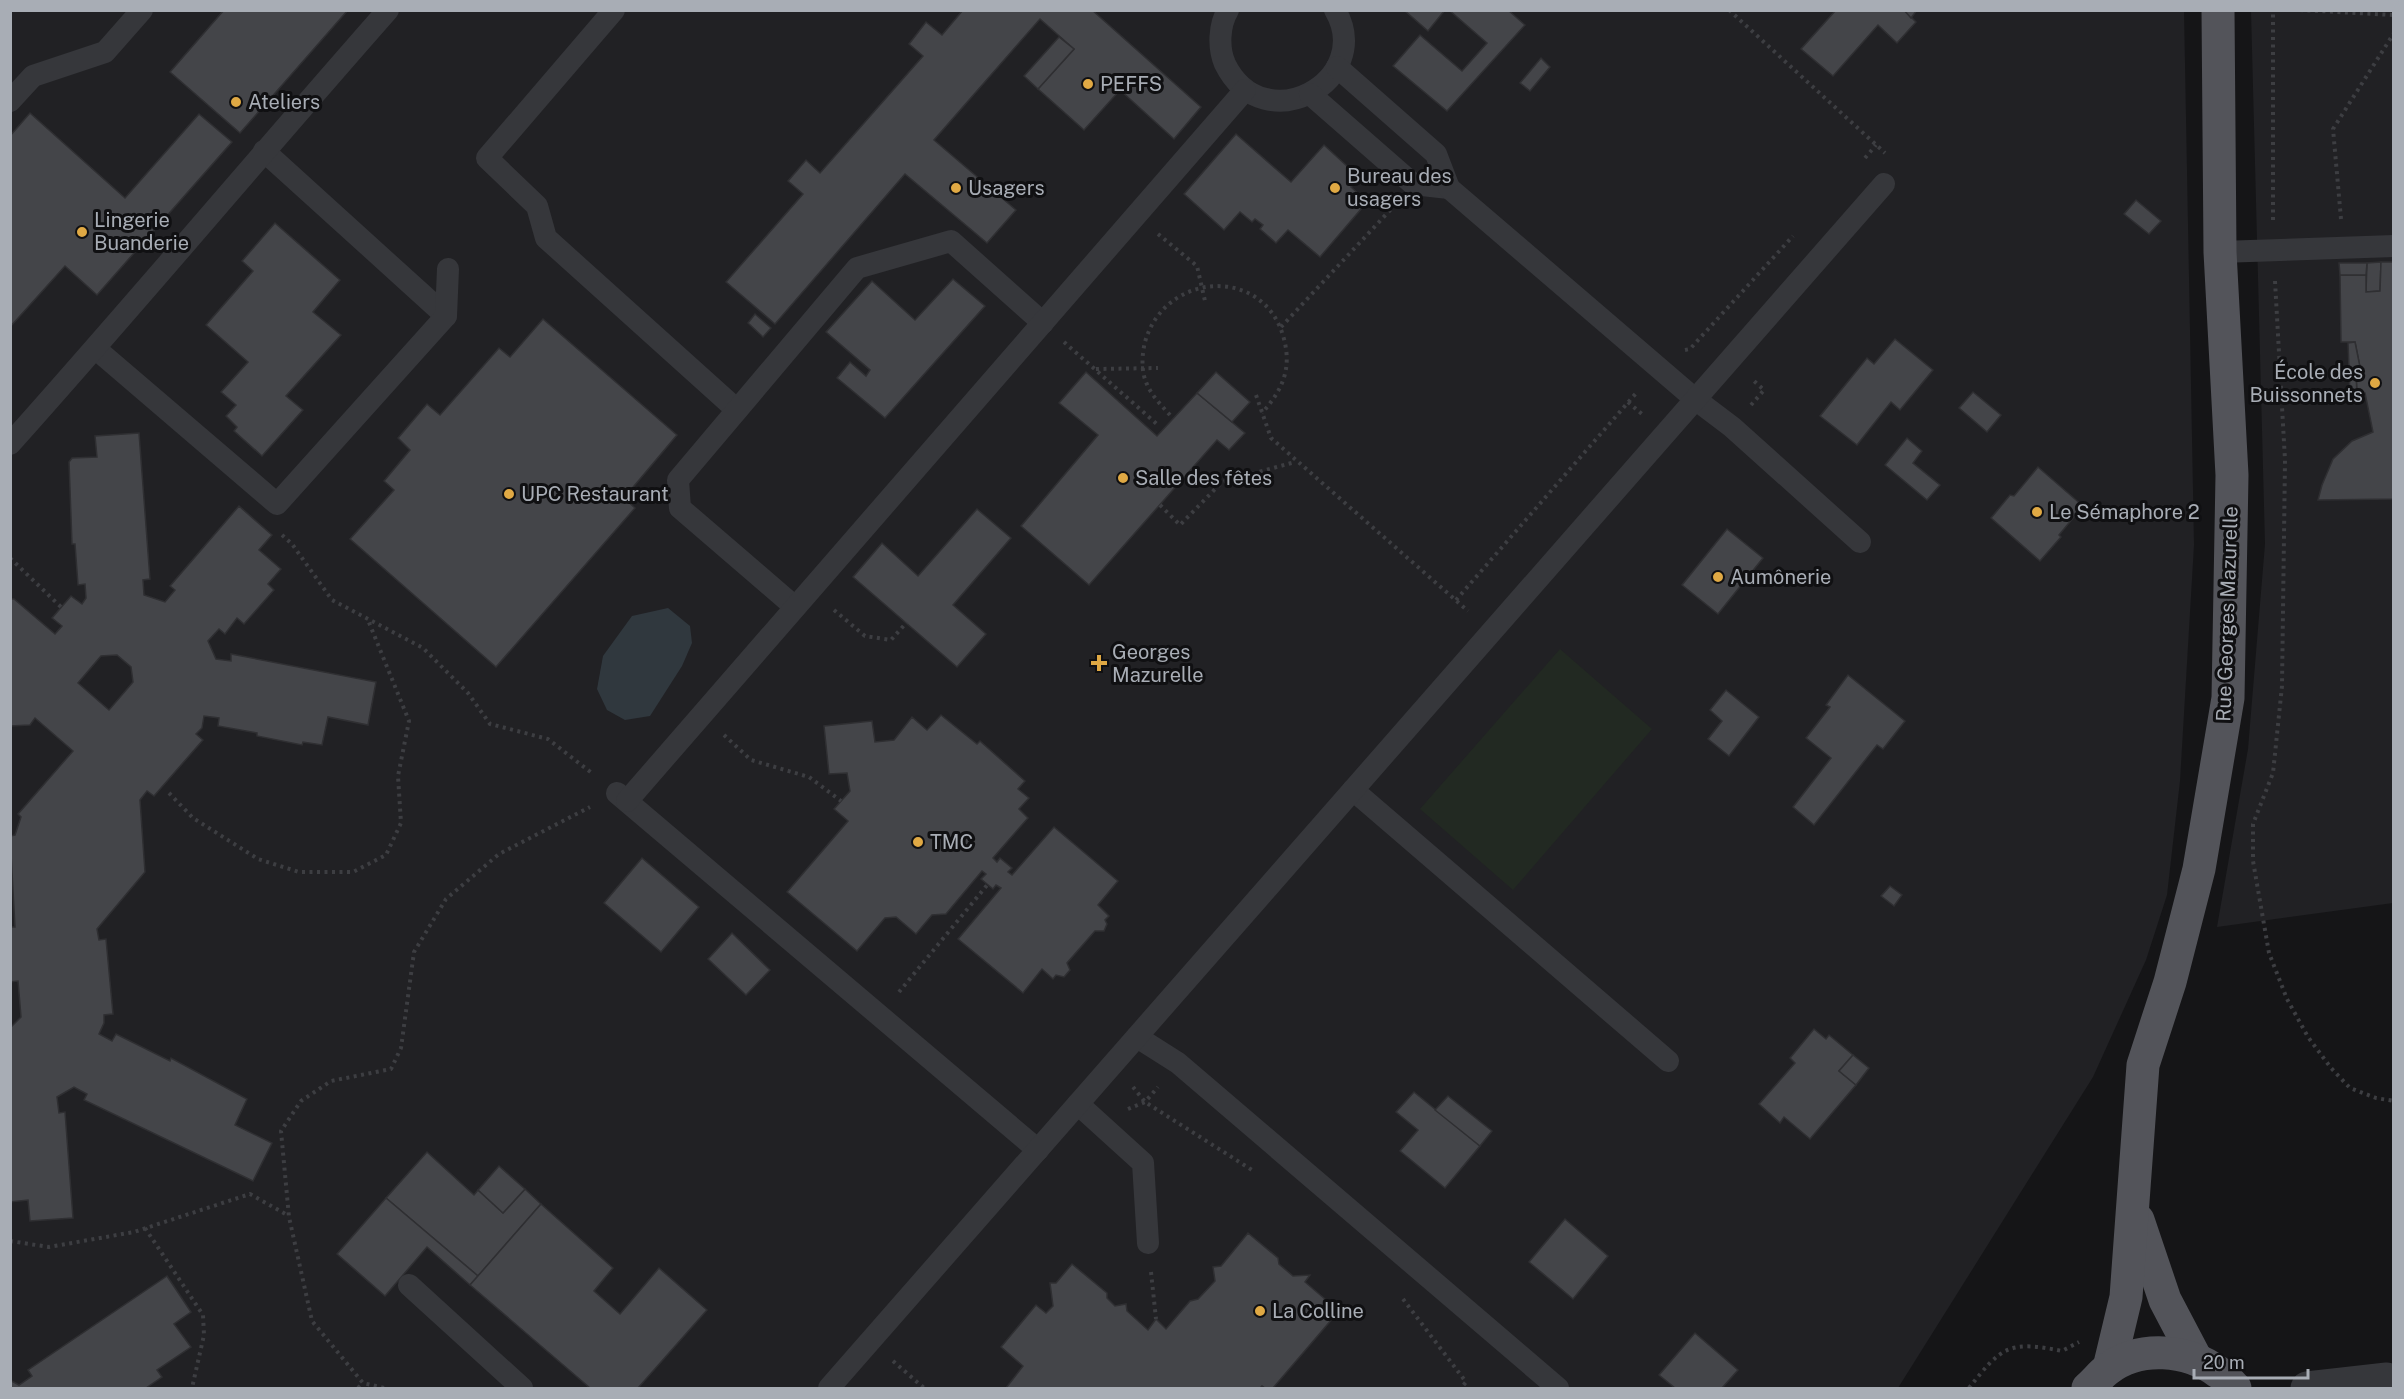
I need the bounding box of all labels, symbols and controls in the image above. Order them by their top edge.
place label: PEFFS [1100,72,1162,96]
marker: PEFFS [1081,77,1095,91]
place label: Ateliers [248,90,320,114]
marker: Ateliers [229,95,243,109]
place label: Bureau des usagers [1347,164,1452,211]
place label: Usagers [968,176,1045,200]
marker: Usagers [949,181,963,195]
marker: Bureau des usagers [1328,181,1342,195]
place label: Lingerie Buanderie [94,208,189,255]
marker: Lingerie Buanderie [75,225,89,239]
place label: École des Buissonnets [2250,359,2363,407]
marker: École des Buissonnets [2368,376,2382,390]
place label: Salle des fêtes [1135,466,1272,490]
marker: Salle des fêtes [1116,471,1130,485]
place label: UPC Restaurant [521,482,669,506]
marker: UPC Restaurant [502,487,516,501]
place label: Le Sémaphore 2 [2049,500,2200,524]
marker: Le Sémaphore 2 [2030,505,2044,519]
street label: Rue Georges Mazurelle [2211,506,2243,722]
place label: Aumônerie [1730,565,1831,589]
marker: Aumônerie [1711,570,1725,584]
place label: Georges Mazurelle [1112,640,1204,687]
marker: Georges Mazurelle [1090,654,1108,672]
place label: TMC [930,830,973,854]
marker: TMC [911,835,925,849]
place label: La Colline [1272,1299,1364,1323]
marker: La Colline [1253,1304,1267,1318]
scale bar [2194,1342,2308,1380]
text: 20 m [2203,1352,2245,1373]

